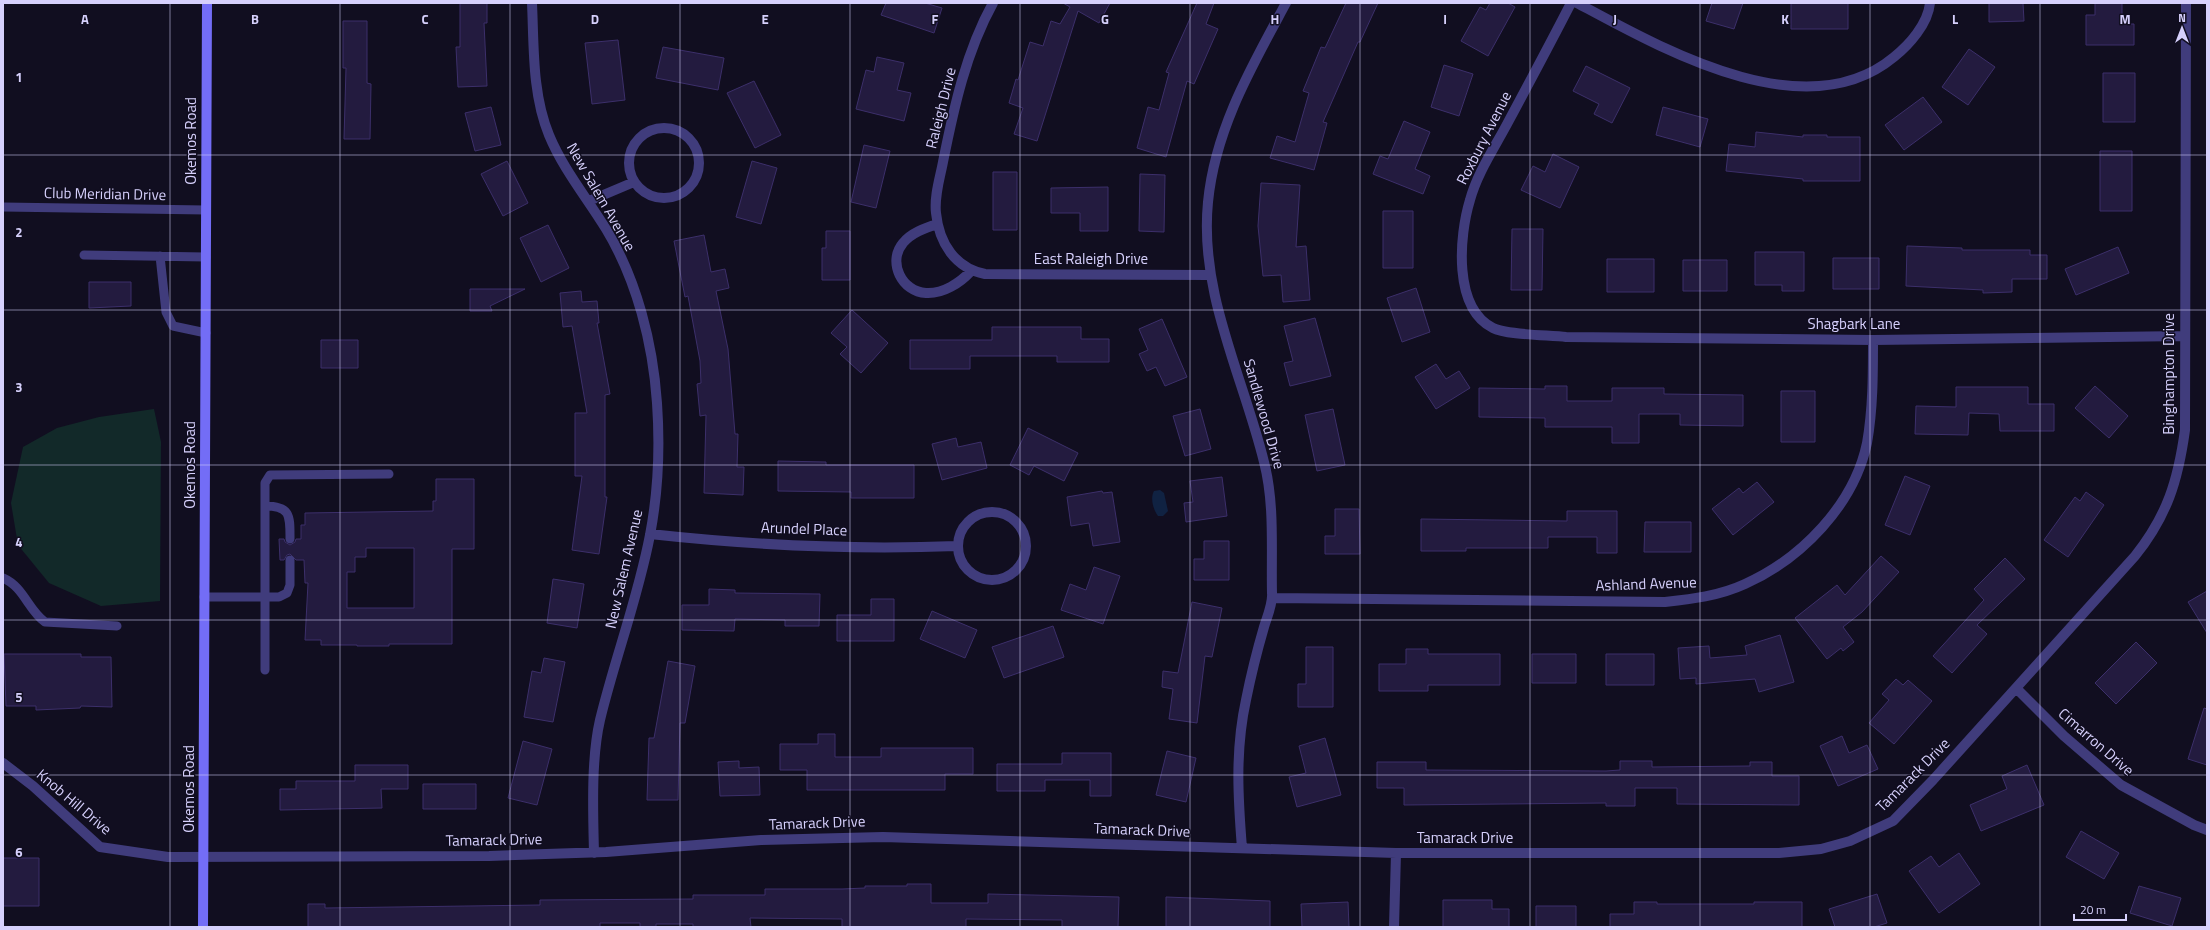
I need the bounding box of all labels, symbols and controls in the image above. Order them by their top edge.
north arrow [2162,8,2202,48]
text: A [81,9,89,29]
text: B [251,9,259,29]
text: C [421,9,429,29]
text: D [591,9,599,29]
text: E [761,9,769,29]
text: F [932,9,939,29]
text: G [1101,9,1109,29]
text: H [1271,9,1279,29]
text: I [1443,9,1447,29]
text: J [1613,9,1617,29]
text: K [1781,9,1789,29]
text: L [1952,9,1958,29]
text: M [2119,9,2131,29]
text: N [2178,10,2186,26]
street label: Raleigh Drive [919,65,962,151]
text: 1 [15,67,23,87]
street label: Roxbury Avenue [1450,87,1517,188]
street label: Okemos Road [179,97,202,185]
street label: New Salem Avenue [561,138,642,255]
street label: Club Meridian Drive [44,181,166,206]
text: 2 [15,222,23,242]
street label: East Raleigh Drive [1034,247,1148,270]
street label: Shagbark Lane [1808,312,1900,335]
street label: Binghampton Drive [2157,313,2180,435]
street label: Sandlewood Drive [1238,356,1291,472]
text: 3 [15,377,23,397]
street label: Okemos Road [178,421,201,509]
street label: New Salem Avenue [599,507,648,631]
street label: Arundel Place [760,516,848,541]
text: 4 [15,532,23,552]
street label: Ashland Avenue [1595,570,1697,597]
text: 5 [15,687,23,707]
street label: Cimarron Drive [2053,702,2139,781]
street label: Tamarack Drive [1870,732,1955,817]
street label: Okemos Road [177,745,200,833]
street label: Knob Hill Drive [32,763,117,840]
street label: Tamarack Drive [768,809,866,836]
street label: Tamarack Drive [1093,816,1191,843]
street label: Tamarack Drive [1417,826,1513,849]
street label: Tamarack Drive [445,827,543,852]
text: 6 [15,842,23,862]
scale bar [2074,896,2126,922]
text: 20 m [2080,900,2106,919]

